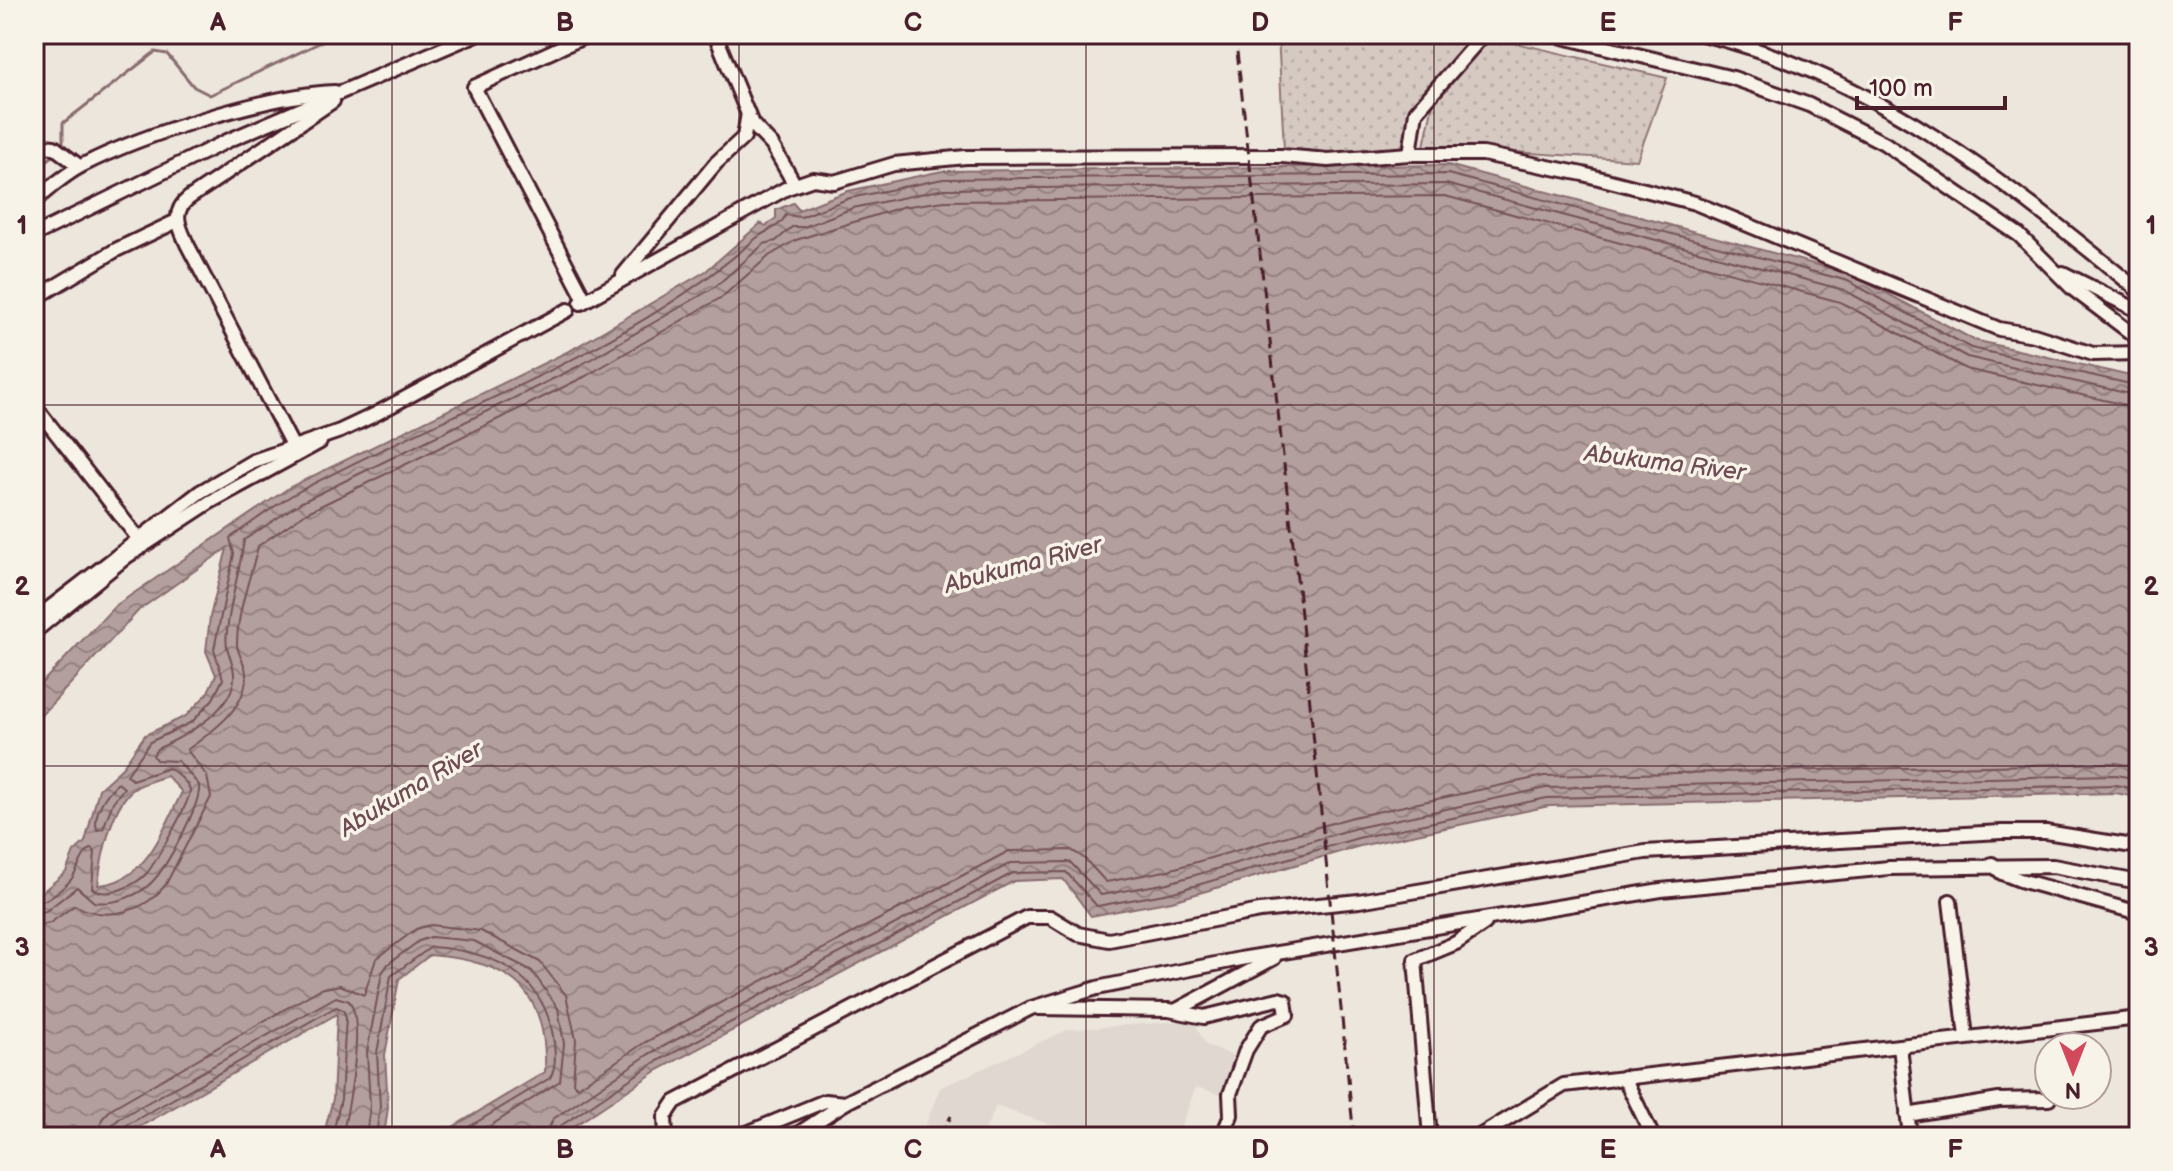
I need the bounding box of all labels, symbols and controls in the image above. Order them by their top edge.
text: A [209,8,226,39]
text: B [556,8,574,39]
text: C [904,8,922,39]
text: D [1251,8,1269,39]
text: E [1600,8,1617,39]
text: F [1947,8,1963,39]
scale bar [1857,60,2005,110]
text: 100 m [1869,74,1933,103]
text: 1 [17,211,27,242]
text: 1 [2146,211,2156,242]
water label: Abukuma River [1582,439,1749,488]
water label: Abukuma River [940,529,1107,600]
text: 2 [14,572,30,603]
text: 2 [2143,572,2159,603]
water label: Abukuma River [333,734,490,844]
text: 3 [14,933,30,964]
text: 3 [2143,933,2159,964]
north arrow [2033,1031,2113,1111]
text: N [2065,1076,2081,1103]
text: A [209,1135,226,1166]
text: B [556,1135,574,1166]
text: C [904,1135,922,1166]
text: D [1251,1135,1269,1166]
text: E [1600,1135,1617,1166]
text: F [1947,1135,1963,1166]

